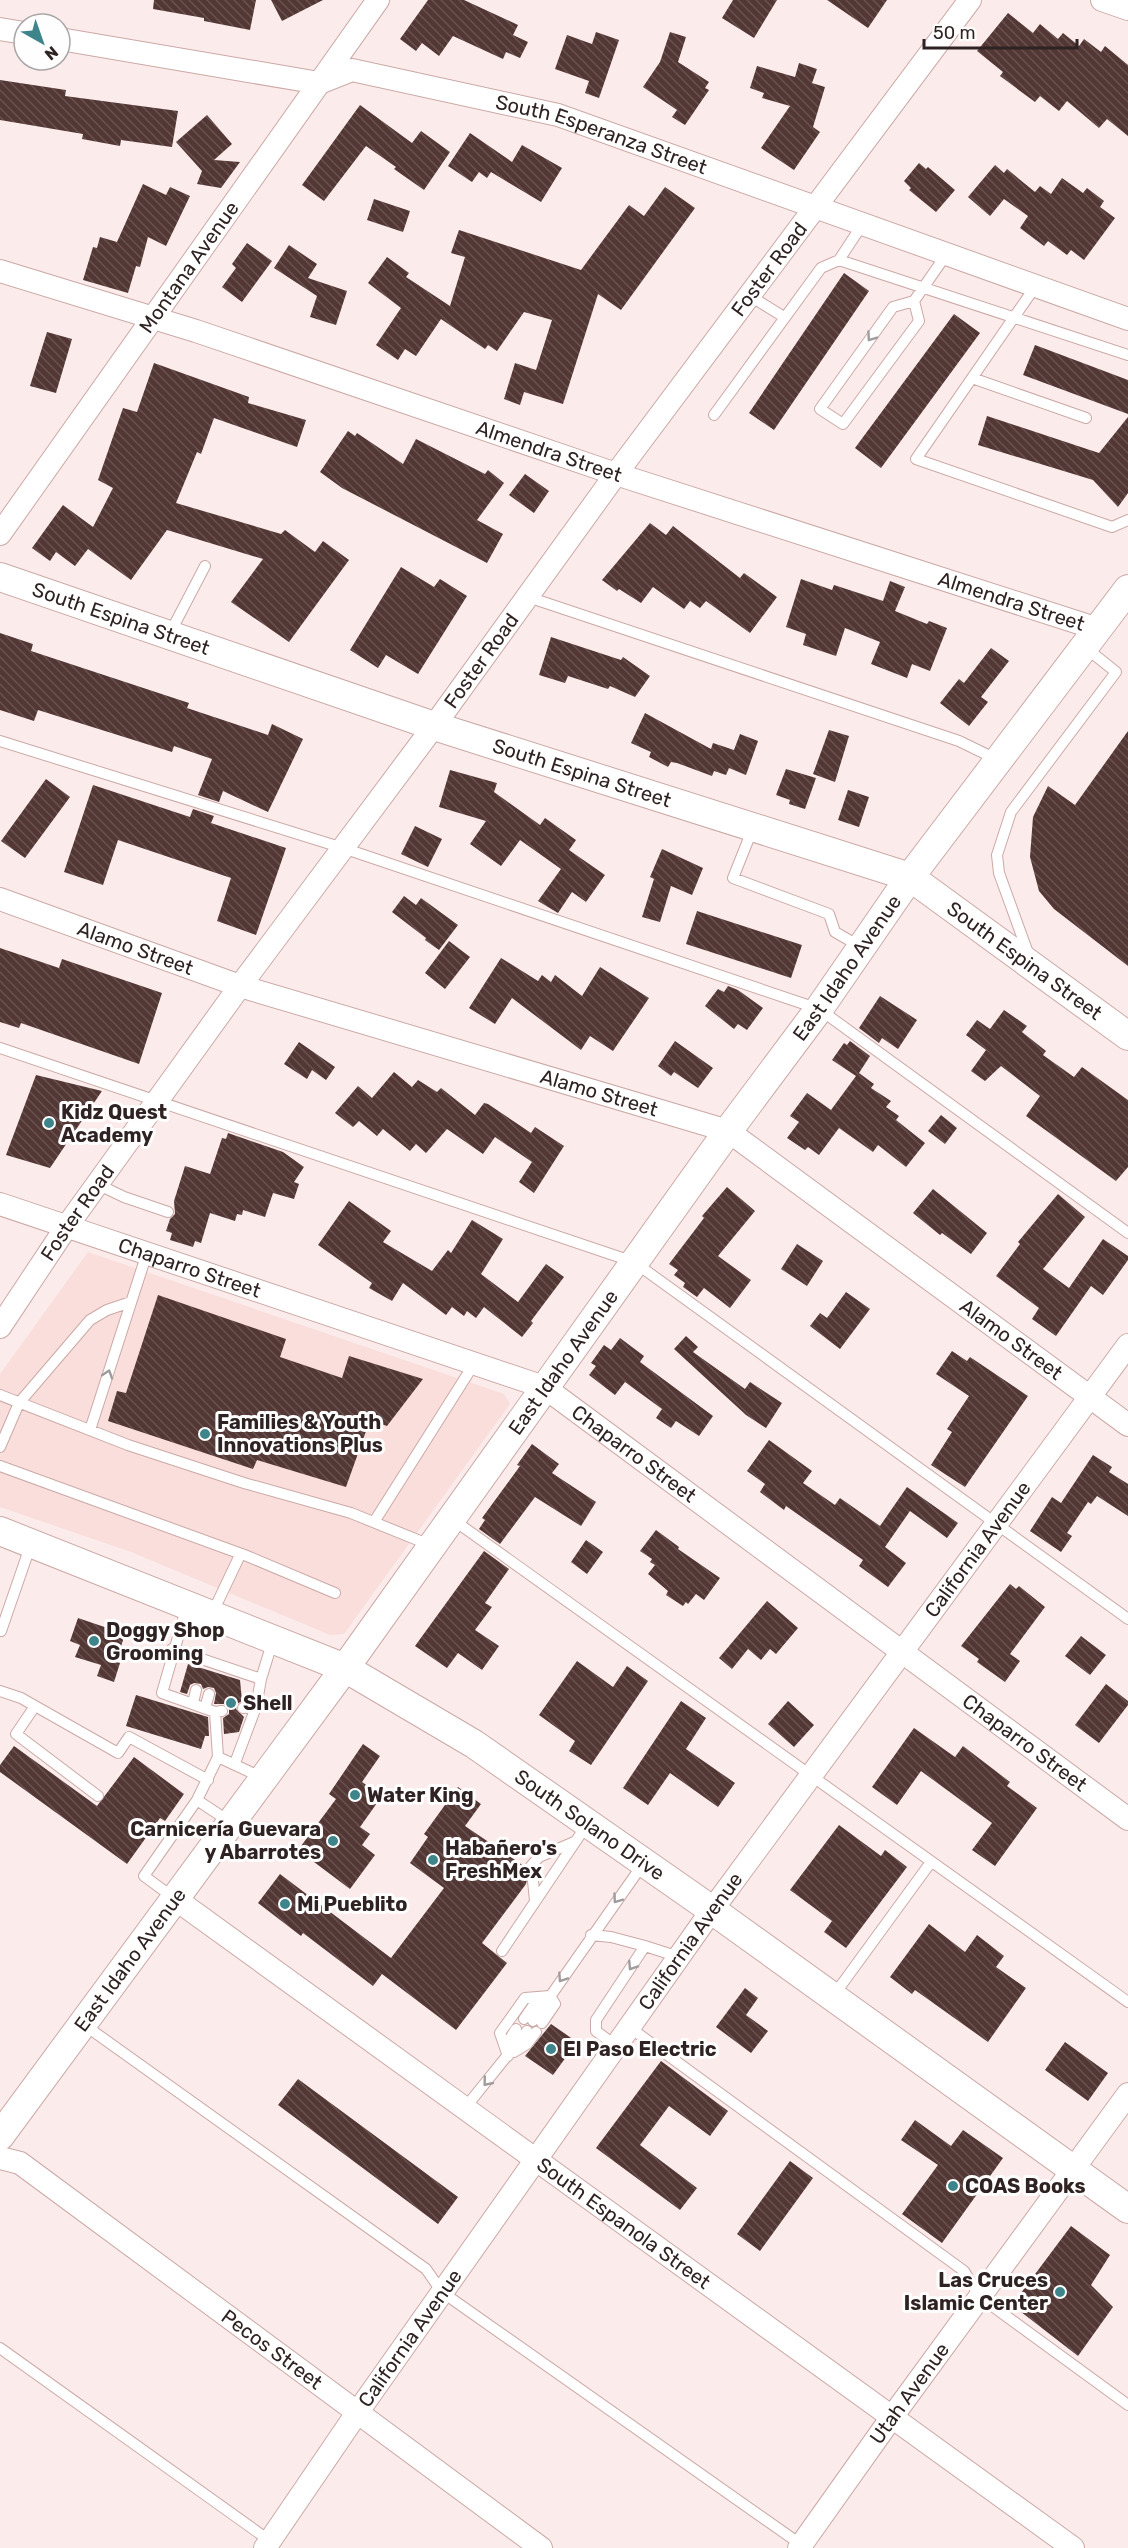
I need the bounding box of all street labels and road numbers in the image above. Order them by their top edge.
street label: South Esperanza Street [493,90,710,179]
street label: Montana Avenue [134,197,244,338]
street label: Foster Road [726,217,812,321]
street label: Almendra Street [473,415,625,487]
street label: Almendra Street [935,566,1088,636]
street label: South Espina Street [29,577,213,660]
street label: Foster Road [439,608,524,713]
street label: South Espina Street [490,733,674,813]
street label: East Idaho Avenue [788,890,906,1045]
street label: South Espina Street [942,896,1107,1025]
street label: Alamo Street [74,916,197,980]
street label: Alamo Street [538,1064,661,1122]
street label: Foster Road [35,1160,119,1265]
street label: Chaparro Street [115,1233,264,1303]
street label: East Idaho Avenue [503,1285,623,1439]
street label: Alamo Street [955,1294,1067,1385]
street label: Chaparro Street [567,1400,701,1508]
street label: California Avenue [920,1476,1036,1622]
street label: Chaparro Street [958,1689,1092,1797]
street label: South Solano Drive [510,1764,669,1885]
street label: California Avenue [633,1868,747,2015]
street label: East Idaho Avenue [69,1883,191,2036]
street label: South Espanola Street [532,2152,715,2294]
street label: California Avenue [353,2265,467,2412]
street label: Pecos Street [217,2304,327,2394]
street label: Utah Avenue [865,2338,954,2449]

